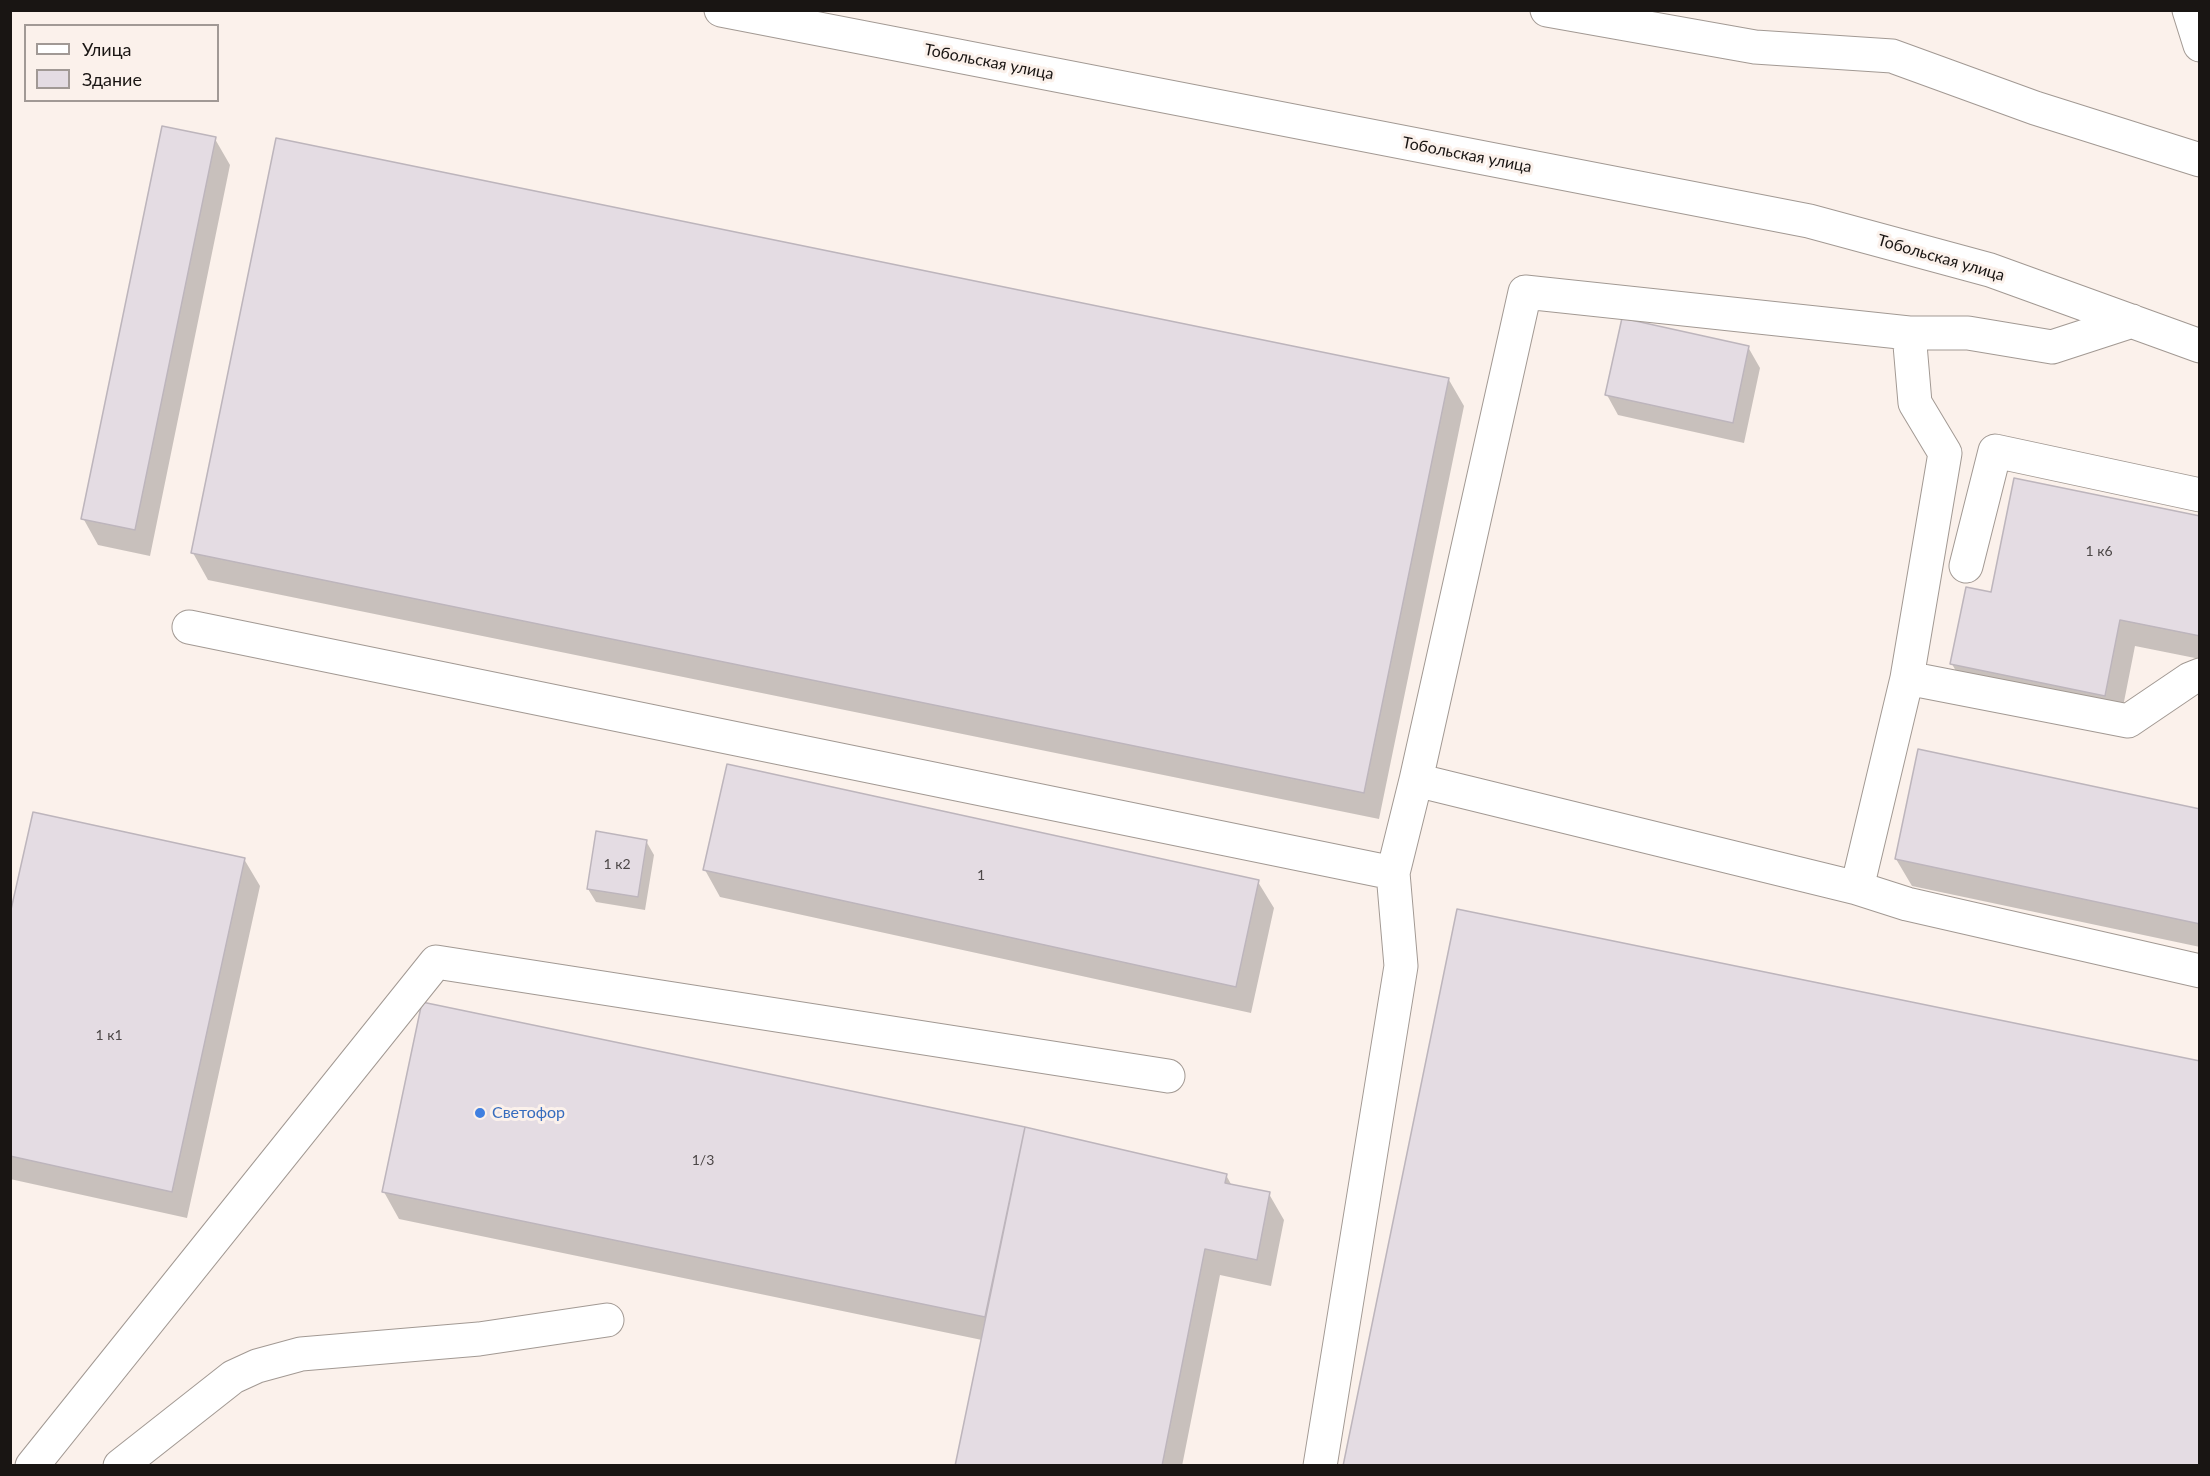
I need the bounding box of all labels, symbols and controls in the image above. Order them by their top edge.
legend [24,24,219,102]
text: Улица [82,38,132,60]
street label: Тобольская улица [923,40,1055,84]
text: Здание [82,68,142,90]
street label: Тобольская улица [1401,133,1533,177]
street label: Тобольская улица [1875,231,2007,285]
house number: 1 к6 [2085,543,2113,559]
house number: 1 к2 [603,856,631,872]
house number: 1 [977,867,985,883]
house number: 1 к1 [95,1027,123,1043]
place label: Светофор [492,1103,565,1123]
marker: Светофор [473,1106,487,1120]
house number: 1/3 [692,1152,714,1168]

